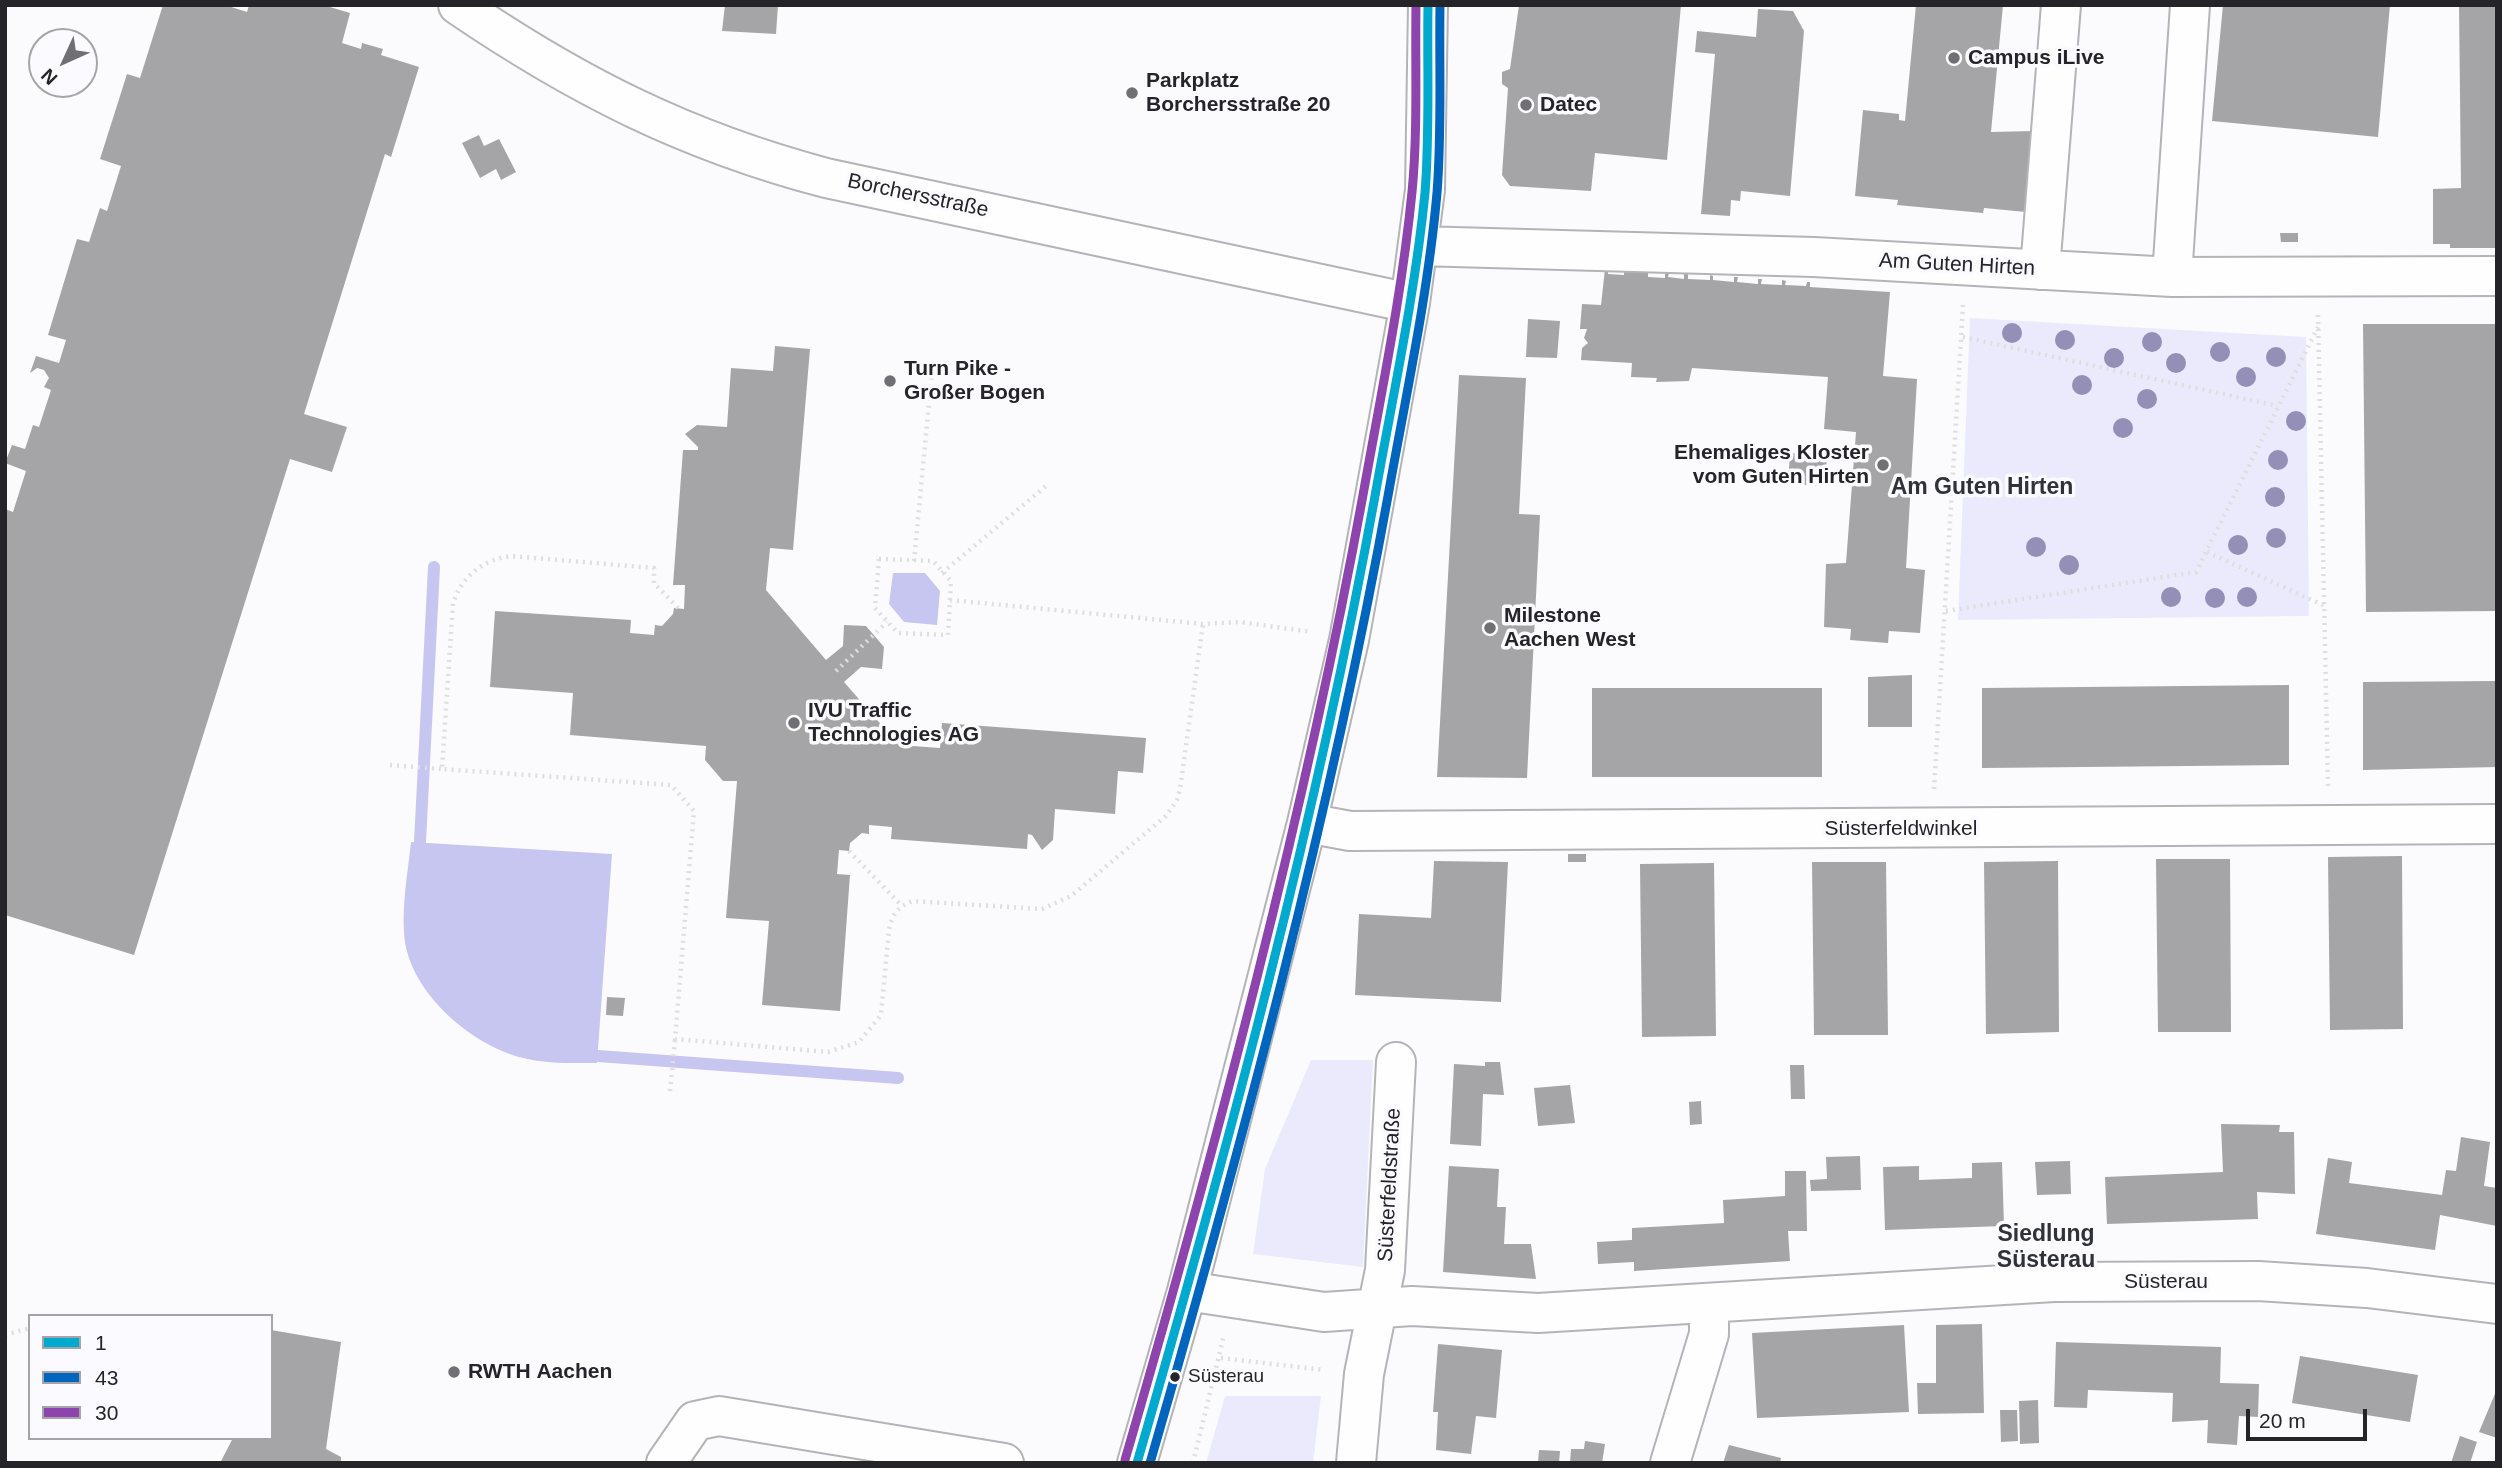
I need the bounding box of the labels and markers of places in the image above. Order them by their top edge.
place label: Campus iLive [1968,45,2105,71]
marker: Campus iLive [1946,50,1962,66]
place label: Parkplatz Borchersstraße 20 [1146,68,1330,118]
marker: Parkplatz Borchersstraße 20 [1124,85,1140,101]
place label: Datec [1540,92,1597,118]
marker: Datec [1518,97,1534,113]
place label: Turn Pike - Großer Bogen [904,356,1045,406]
marker: Turn Pike - Großer Bogen [882,373,898,389]
place label: Ehemaliges Kloster vom Guten Hirten [1674,440,1869,490]
marker: Ehemaliges Kloster vom Guten Hirten [1875,457,1891,473]
place label: Milestone Aachen West [1504,603,1635,653]
marker: Milestone Aachen West [1482,620,1498,636]
place label: IVU Traffic Technologies AG [808,698,979,748]
marker: IVU Traffic Technologies AG [786,715,802,731]
place label: RWTH Aachen [468,1359,612,1385]
marker: RWTH Aachen [446,1364,462,1380]
place label: Süsterau [1188,1366,1264,1388]
marker: Süsterau [1168,1370,1182,1384]

